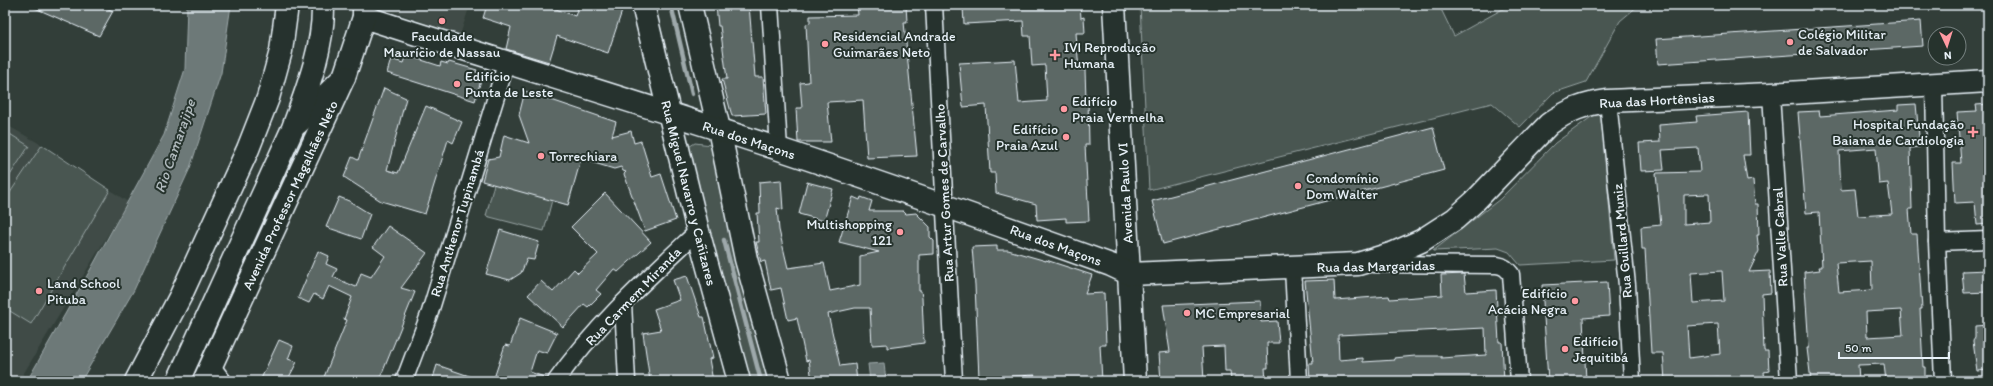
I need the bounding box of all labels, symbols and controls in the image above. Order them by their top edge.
marker: Faculdade Maurício de Nassau [437,16,447,26]
place label: Colégio Militar de Salvador [1798,26,1886,59]
north arrow [1927,26,1967,66]
place label: Faculdade Maurício de Nassau [384,28,501,61]
place label: Residencial Andrade Guimarães Neto [833,28,956,61]
marker: Colégio Militar de Salvador [1785,37,1795,47]
marker: Residencial Andrade Guimarães Neto [820,39,830,49]
place label: IVI Reprodução Humana [1064,39,1156,72]
marker: IVI Reprodução Humana [1049,49,1061,61]
text: N [1943,49,1952,62]
place label: Edifício Punta de Leste [465,68,554,101]
marker: Edifício Punta de Leste [452,79,462,89]
street label: Rua das Hortênsias [1599,89,1715,112]
place label: Edifício Praia Vermelha [1072,93,1165,126]
water label: Rio Camarajipe [151,96,200,195]
street label: Avenida Professor Magalhães Neto [239,98,342,293]
street label: Rua Miguel Navarro y Cañizares [657,99,720,288]
street label: Rua Artur Gomes de Carvalho [931,103,958,283]
marker: Edifício Praia Vermelha [1059,104,1069,114]
place label: Hospital Fundação Baiana de Cardiologia [1832,116,1964,149]
street label: Rua dos Maçons [700,117,797,163]
place label: Edifício Praia Azul [996,121,1058,154]
marker: Hospital Fundação Baiana de Cardiologia [1967,126,1979,138]
marker: Edifício Praia Azul [1061,132,1071,142]
street label: Avenida Paulo VI [1114,142,1137,244]
street label: Rua Anthenor Tupinambá [427,147,488,299]
place label: Torrechiara [549,148,617,165]
marker: Torrechiara [536,151,546,161]
place label: Condomínio Dom Walter [1306,170,1379,203]
marker: Condomínio Dom Walter [1293,181,1303,191]
street label: Rua Guillard Muniz [1609,183,1636,299]
street label: Rua Valle Cabral [1769,187,1792,287]
place label: Multishopping 121 [807,216,893,249]
street label: Rua dos Maçons [1008,221,1104,270]
marker: Multishopping 121 [895,227,905,237]
street label: Rua Carmem Miranda [582,243,685,349]
street label: Rua das Margaridas [1317,257,1435,276]
place label: Land School Pituba [47,275,120,308]
place label: Edifício Acácia Negra [1488,285,1568,318]
marker: Land School Pituba [34,286,44,296]
marker: Edifício Acácia Negra [1570,296,1580,306]
place label: MC Empresarial [1195,305,1290,322]
marker: MC Empresarial [1182,308,1192,318]
place label: Edifício Jequitibá [1573,333,1629,366]
scale bar [1839,334,1949,360]
text: 50 m [1845,341,1871,355]
marker: Edifício Jequitibá [1560,344,1570,354]

